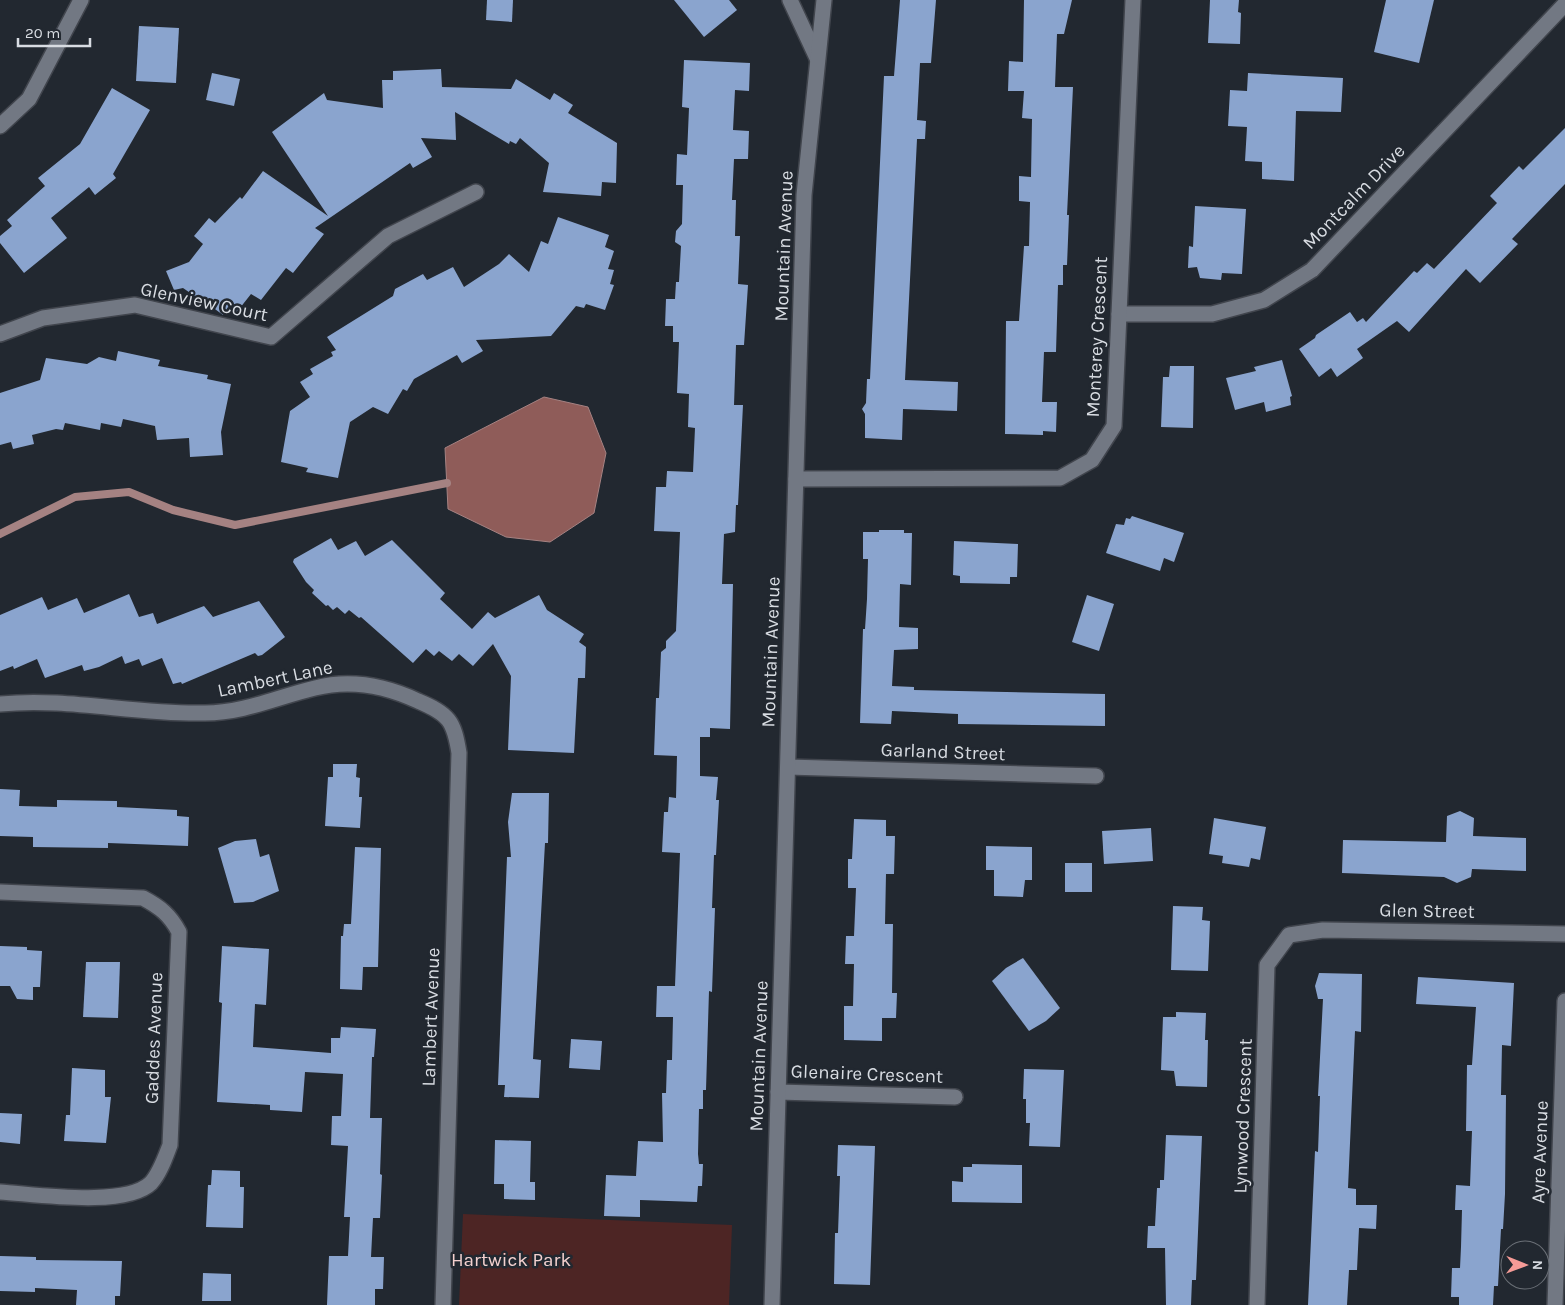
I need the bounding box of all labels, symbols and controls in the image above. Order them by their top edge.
scale bar [18,15,90,47]
text: 20 m [25,24,60,42]
street label: Montcalm Drive [1298,140,1410,254]
street label: Mountain Avenue [770,170,798,322]
street label: Monterey Crescent [1082,256,1112,418]
street label: Glenview Court [138,278,270,326]
street label: Mountain Avenue [757,576,785,728]
street label: Lambert Lane [215,656,335,702]
street label: Garland Street [880,739,1006,765]
street label: Glen Street [1379,899,1475,923]
street label: Lambert Avenue [418,947,444,1087]
street label: Gaddes Avenue [141,972,167,1104]
street label: Mountain Avenue [745,980,773,1132]
street label: Lynwood Crescent [1229,1038,1257,1194]
street label: Glenaire Crescent [790,1060,944,1088]
street label: Ayre Avenue [1527,1100,1553,1204]
north arrow [1500,1240,1550,1290]
park label: Hartwick Park [451,1249,571,1271]
text: N [1529,1260,1546,1270]

